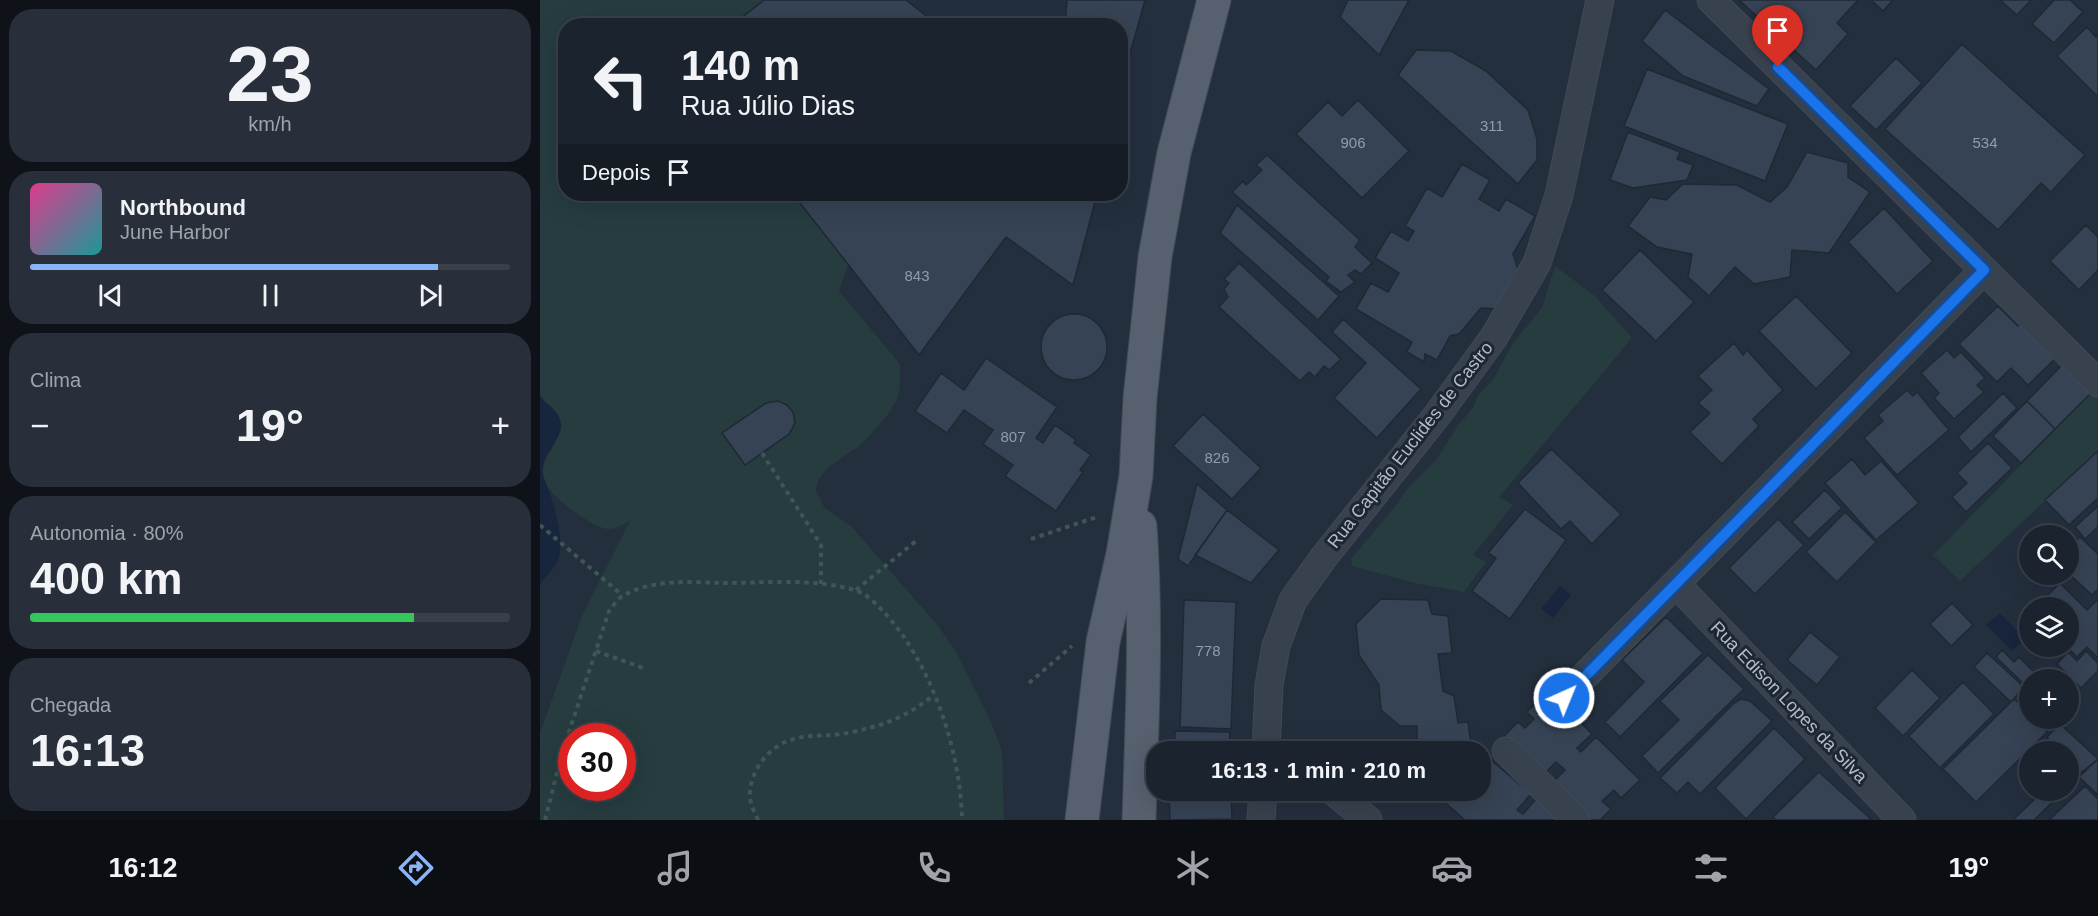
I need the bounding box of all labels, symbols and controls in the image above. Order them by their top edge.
pin [1752,5,1803,67]
icon: arrive [1761,14,1794,47]
text: 23 [227,30,313,118]
icon: left [582,42,660,120]
text: 140 m [681,42,800,89]
text: Rua Júlio Dias [681,91,855,121]
text: km/h [248,113,292,135]
house number: 311 [1480,117,1504,134]
house number: 906 [1340,134,1366,151]
house number: 534 [1972,134,1998,151]
icon: arrive [662,156,695,189]
text: Depois [582,160,650,185]
text: Northbound [120,195,246,220]
text: June Harbor [120,221,230,243]
house number: 843 [904,267,930,284]
icon: previous [94,279,127,312]
icon: pause [254,279,287,312]
icon: next [414,279,447,312]
street label: Rua Capitão Euclides de Castro [1323,338,1497,552]
text: Clima [30,369,81,391]
text: 19° [236,400,304,451]
text: − [30,407,49,444]
text: + [491,407,510,444]
house number: 807 [1000,428,1026,445]
house number: 826 [1204,449,1230,466]
text: Autonomia · 80% [30,522,183,544]
map controls [2019,525,2079,801]
button: search [2019,525,2079,585]
text: 400 km [30,553,183,604]
button: layers [2019,597,2079,657]
street label: Rua Edison Lopes da Silva [1707,617,1872,787]
house number: 778 [1195,642,1221,659]
position arrow [1532,666,1596,730]
button: + [2019,669,2079,729]
text: Chegada [30,694,111,716]
speed limit sign: 30 [558,723,636,801]
text: 16:13 [30,725,145,776]
button: − [2019,741,2079,801]
text: 16:13 · 1 min · 210 m [1211,758,1426,783]
icon: directions [395,847,437,889]
icon: music [654,847,696,889]
icon: phone [913,847,955,889]
icon: climate [1172,847,1214,889]
icon: car [1431,847,1473,889]
icon: filters [1690,847,1732,889]
text: 16:12 [109,853,178,883]
text: 19° [1949,853,1989,883]

